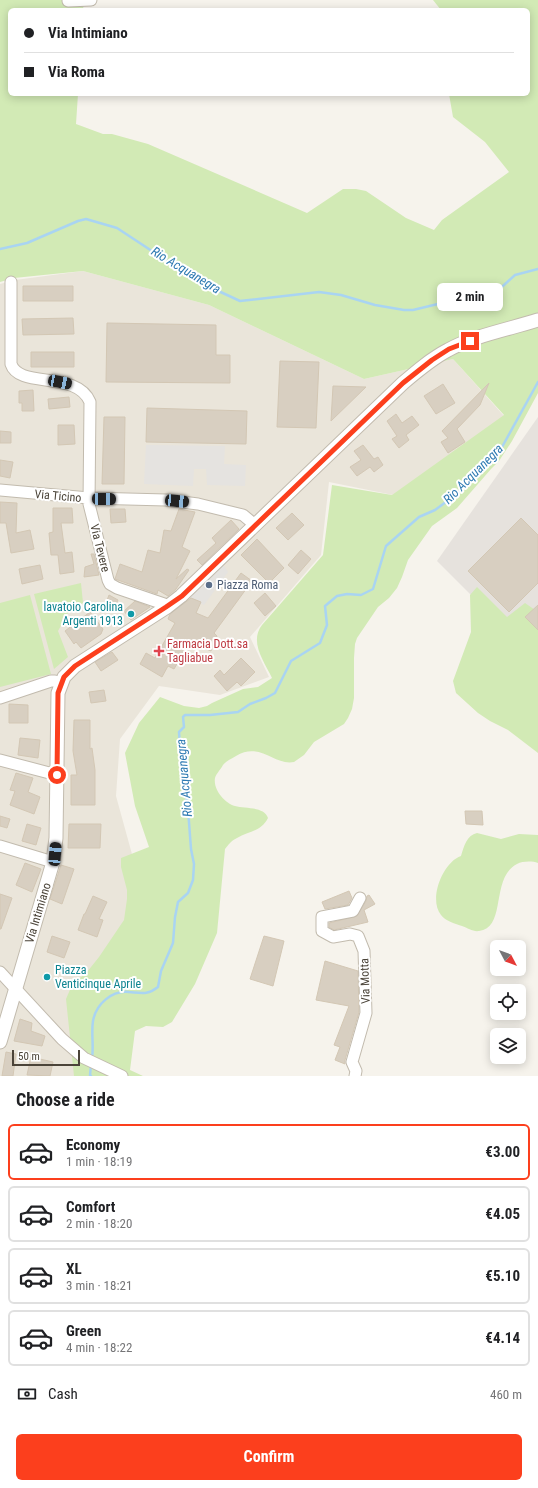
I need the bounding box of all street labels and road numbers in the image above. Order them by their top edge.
street label: Via Ticino [34,487,82,505]
street label: Via Tevere [87,523,113,574]
street label: Via Intimiano [22,881,54,945]
street label: Via Motta [357,958,373,1004]

